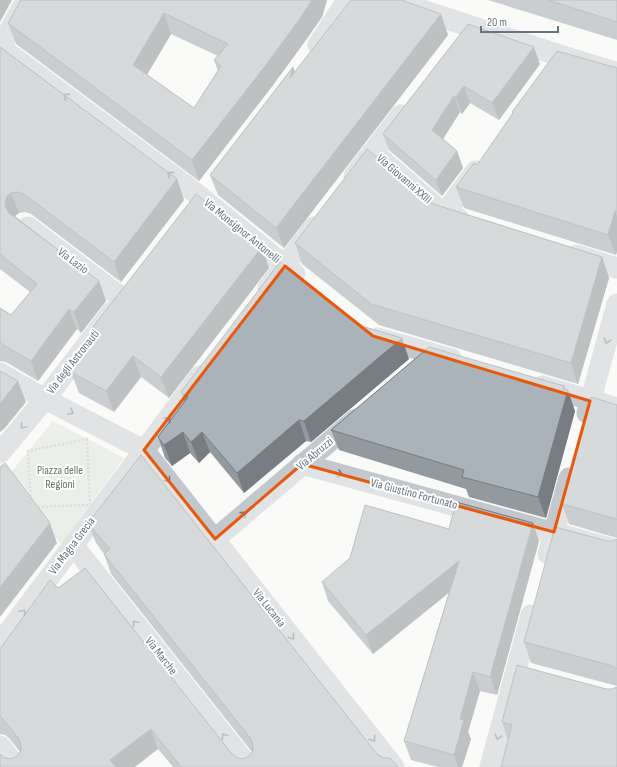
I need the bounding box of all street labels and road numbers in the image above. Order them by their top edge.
street label: Via Giovanni XXIII [373,151,435,207]
street label: Via Monsignor Antonelli [201,196,283,266]
street label: Via Lazio [55,245,91,277]
street label: Via degli Astronauti [43,327,103,397]
street label: Via Abruzzi [293,434,337,474]
street label: Via Giustino Fortunato [369,475,459,513]
street label: Via Magna Grecia [46,514,99,578]
street label: Via Lucania [249,586,289,631]
street label: Via Marche [142,634,181,678]

